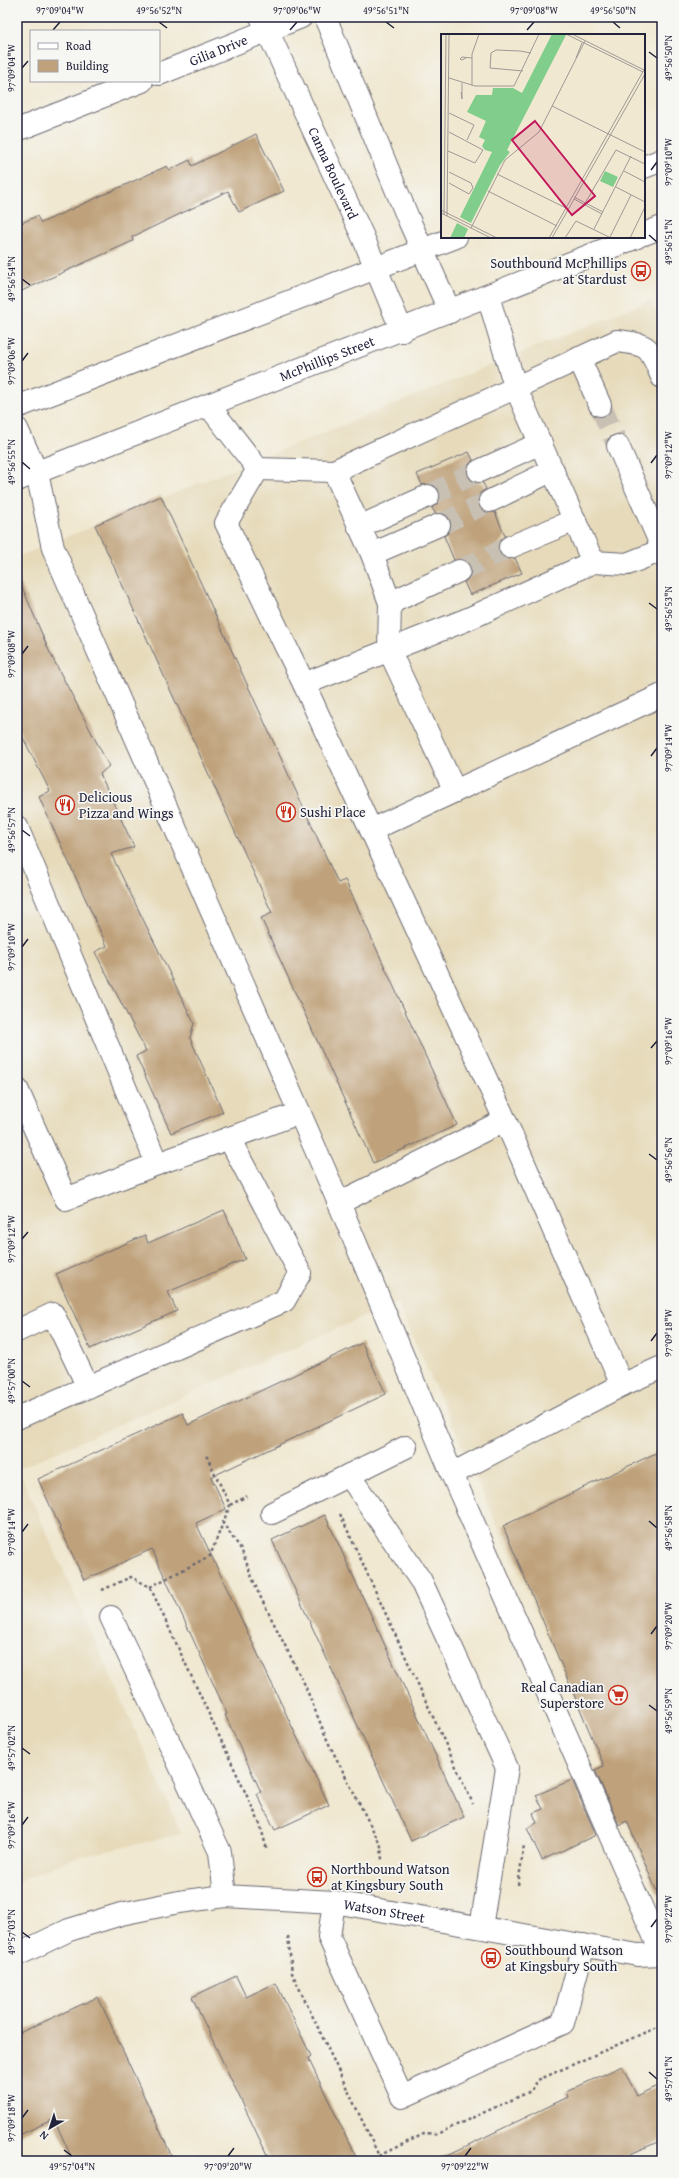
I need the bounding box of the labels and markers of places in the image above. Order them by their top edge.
place label: Southbound McPhillips at Stardust [490,253,627,289]
bus stop icon: Southbound McPhillips at Stardust [630,260,652,282]
place label: Delicious Pizza and Wings [79,787,174,823]
restaurant icon: Delicious Pizza and Wings [54,794,76,816]
restaurant icon: Sushi Place [275,801,297,823]
place label: Sushi Place [300,802,366,822]
place label: Real Canadian Superstore [521,1677,604,1713]
supermarket icon: Real Canadian Superstore [607,1684,629,1706]
place label: Northbound Watson at Kingsbury South [331,1859,450,1895]
bus stop icon: Northbound Watson at Kingsbury South [306,1866,328,1888]
place label: Southbound Watson at Kingsbury South [505,1940,623,1976]
bus stop icon: Southbound Watson at Kingsbury South [480,1947,502,1969]

